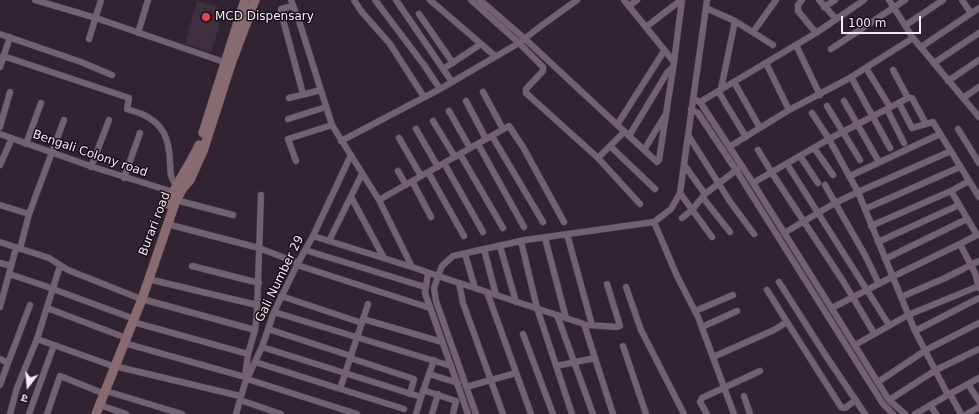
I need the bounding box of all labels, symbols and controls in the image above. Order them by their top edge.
scale bar [843,8,923,34]
place label: MCD Dispensary [215,10,314,24]
marker: MCD Dispensary [200,11,212,23]
text: 100 m [848,16,886,30]
street label: Bengali Colony road [31,128,149,180]
street label: Burari road [136,190,174,258]
street label: Gali Number 29 [253,233,307,325]
north arrow [8,366,48,406]
text: उ [20,391,29,405]

